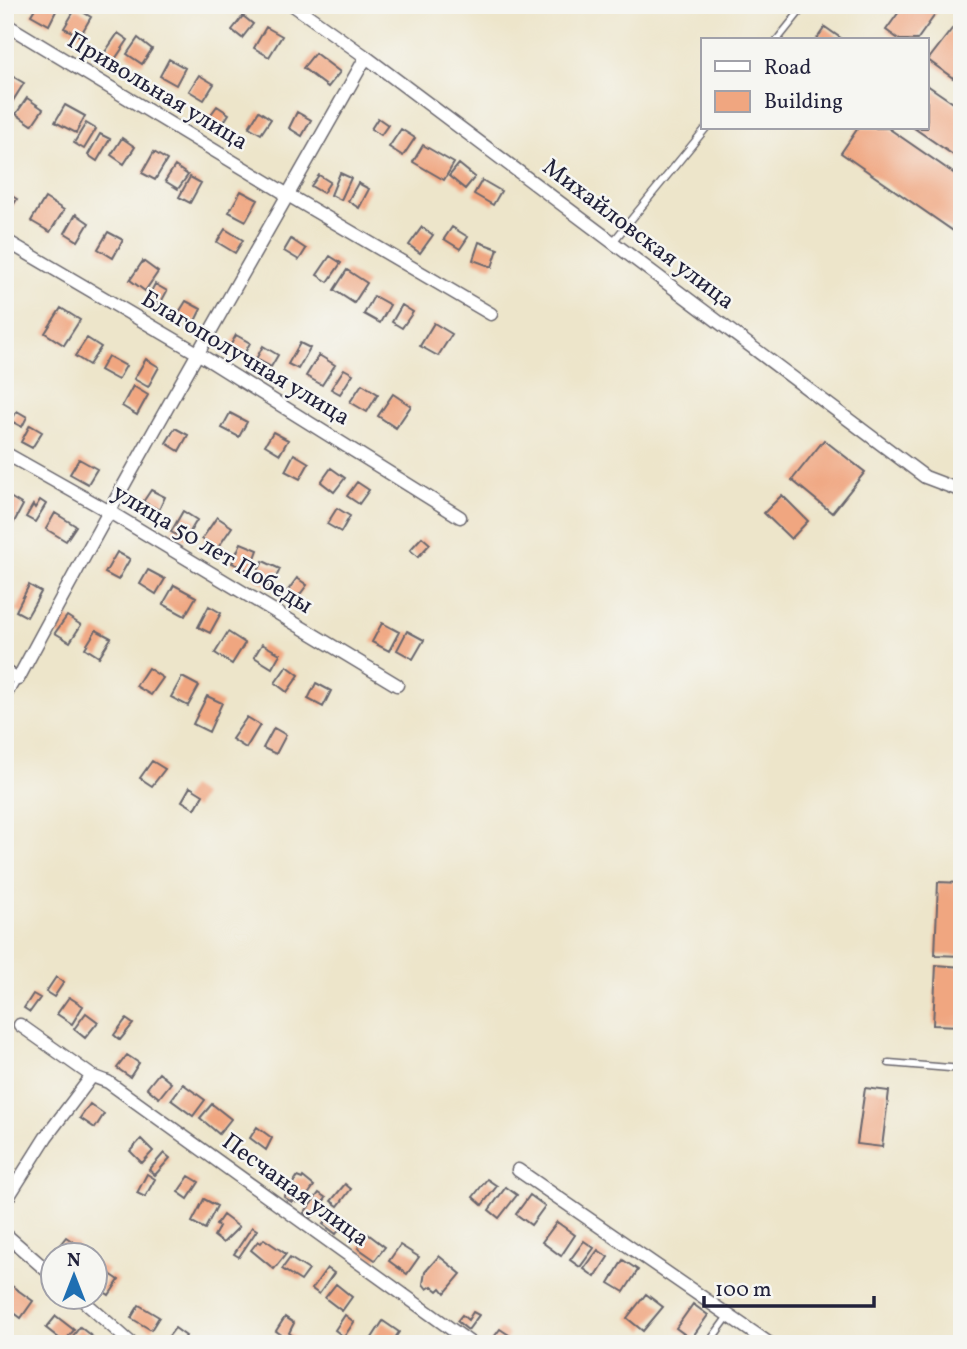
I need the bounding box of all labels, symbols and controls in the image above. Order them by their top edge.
street label: Привольная улица [60,24,254,160]
legend [701,38,928,130]
text: Road [764,54,811,83]
text: Building [764,88,843,117]
street label: Михайловская улица [535,151,741,319]
street label: Благополучная улица [134,283,356,435]
street label: улица 50 лет Победы [105,477,319,623]
street label: Песчаная улица [214,1126,376,1256]
north arrow [38,1240,108,1310]
text: N [67,1248,81,1274]
scale bar [704,1265,874,1309]
text: 100 m [715,1276,772,1305]

